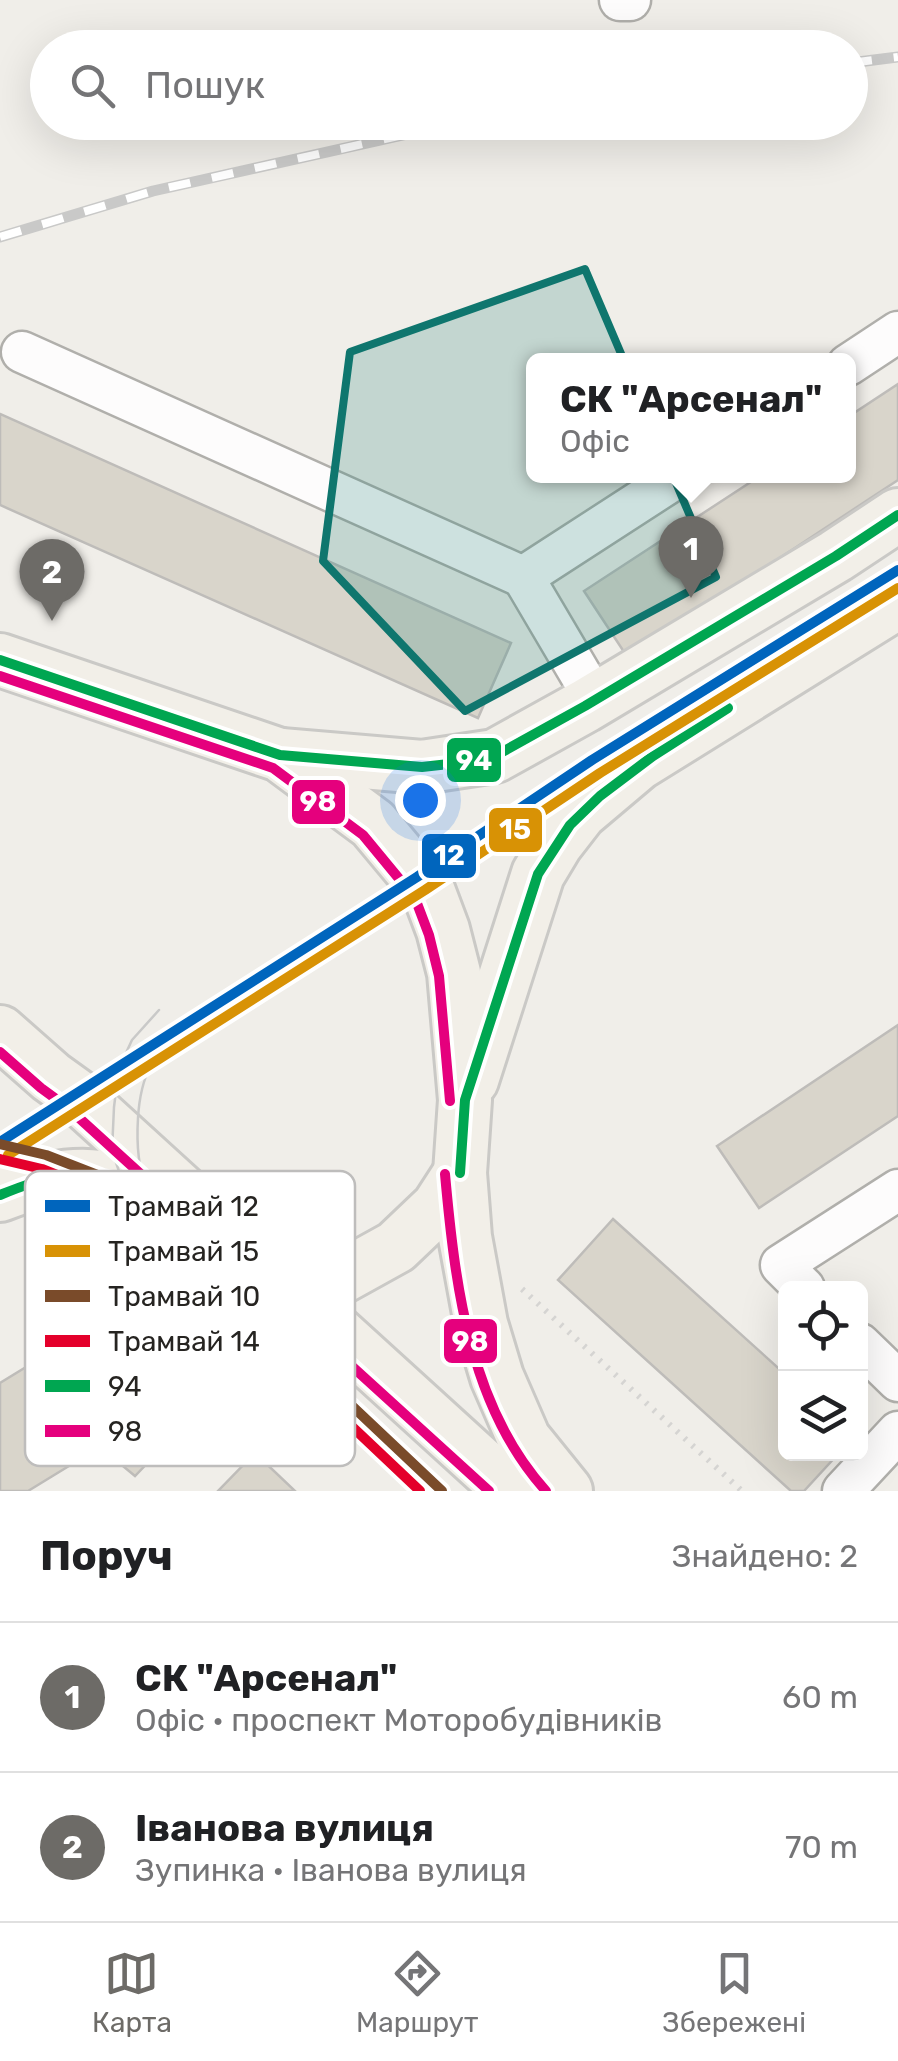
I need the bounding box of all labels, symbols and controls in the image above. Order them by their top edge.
search box [30,30,868,140]
icon: search [65,58,120,113]
text: Пошук [145,62,265,108]
popup [526,353,856,483]
text: СК "Арсенал" [560,376,822,422]
text: Офіс [560,422,630,460]
pin: 1 [658,516,724,598]
pin: 2 [20,538,84,621]
line badge: 94 [445,736,503,784]
text: 94 [456,744,492,777]
your location [395,775,446,826]
line badge: 98 [290,778,347,826]
text: 98 [300,785,336,818]
line badge: 15 [487,806,544,854]
text: 15 [499,813,531,846]
line badge: 12 [420,832,478,880]
text: 12 [433,839,465,872]
legend [25,1171,355,1466]
text: Трамвай 12 [108,1190,259,1223]
text: Трамвай 15 [108,1235,259,1268]
text: Трамвай 10 [108,1280,260,1313]
map controls [778,1281,868,1461]
button: locate [778,1281,868,1371]
line badge: 98 [442,1317,499,1365]
text: Трамвай 14 [108,1325,260,1358]
text: 98 [452,1325,488,1358]
text: 94 [108,1370,142,1403]
button: layers [778,1371,868,1461]
text: 98 [108,1415,142,1448]
text: Поруч [40,1531,173,1581]
text: Знайдено: 2 [672,1537,858,1575]
text: СК "Арсенал" [135,1655,397,1701]
text: 1 [65,1678,80,1716]
text: 60 m [782,1678,858,1716]
text: Офіс · проспект Моторобудівників [135,1701,662,1739]
text: Іванова вулиця [135,1805,434,1851]
text: 2 [62,1828,83,1866]
text: 70 m [785,1828,858,1866]
text: Зупинка · Іванова вулиця [135,1851,527,1889]
tab: Карта [92,1946,172,2039]
tab: Маршрут [356,1946,478,2039]
tab: Збережені [662,1946,806,2039]

